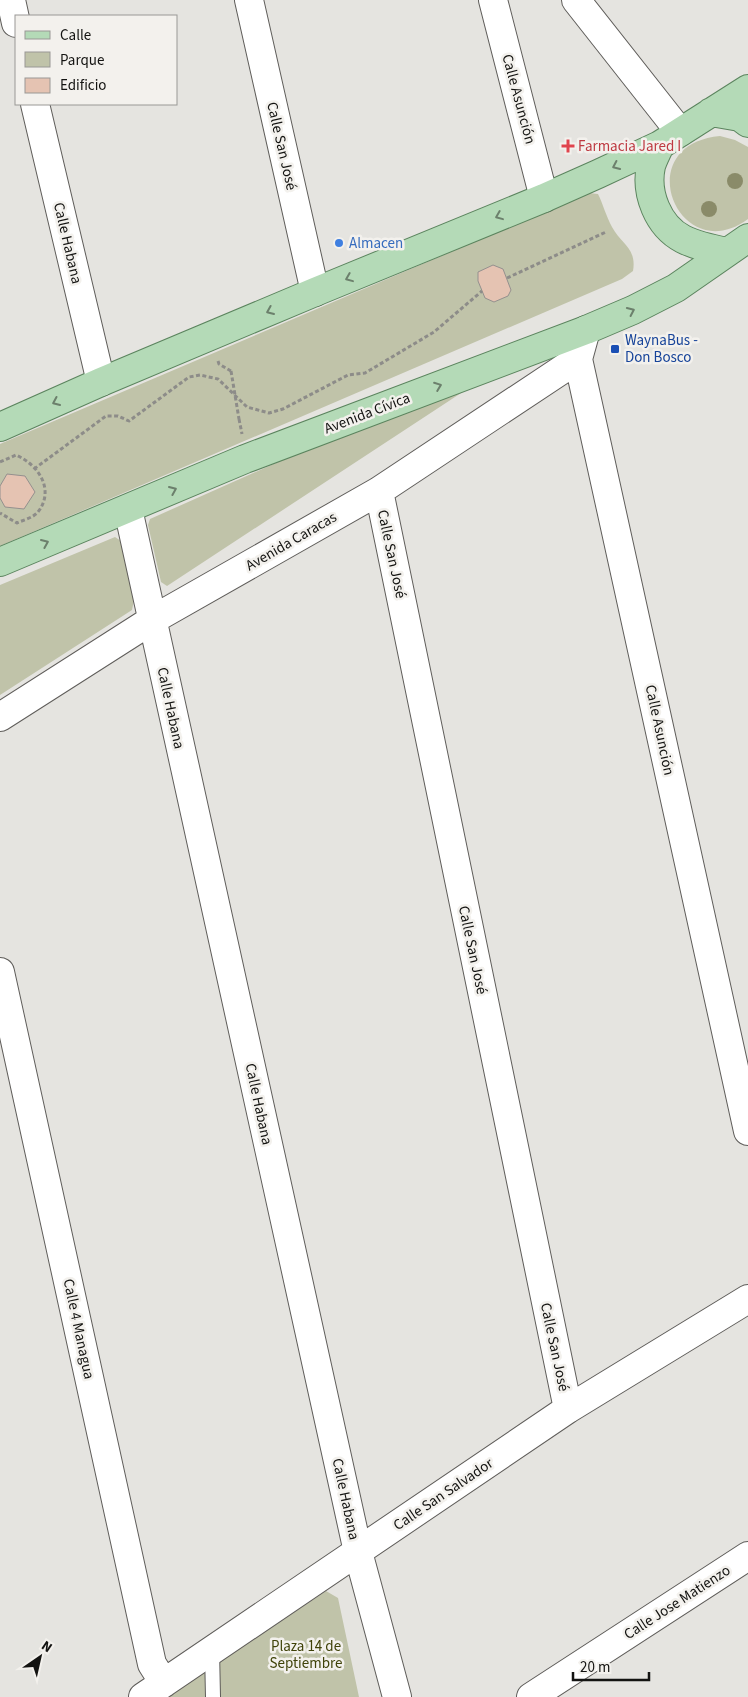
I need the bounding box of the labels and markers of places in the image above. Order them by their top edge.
place label: Farmacia Jared I [578,136,681,157]
marker: Farmacia Jared I [562,140,574,152]
place label: Almacen [349,233,403,254]
marker: Almacen [333,237,345,249]
place label: WaynaBus - Don Bosco [625,330,698,368]
marker: WaynaBus - Don Bosco [609,343,621,355]

